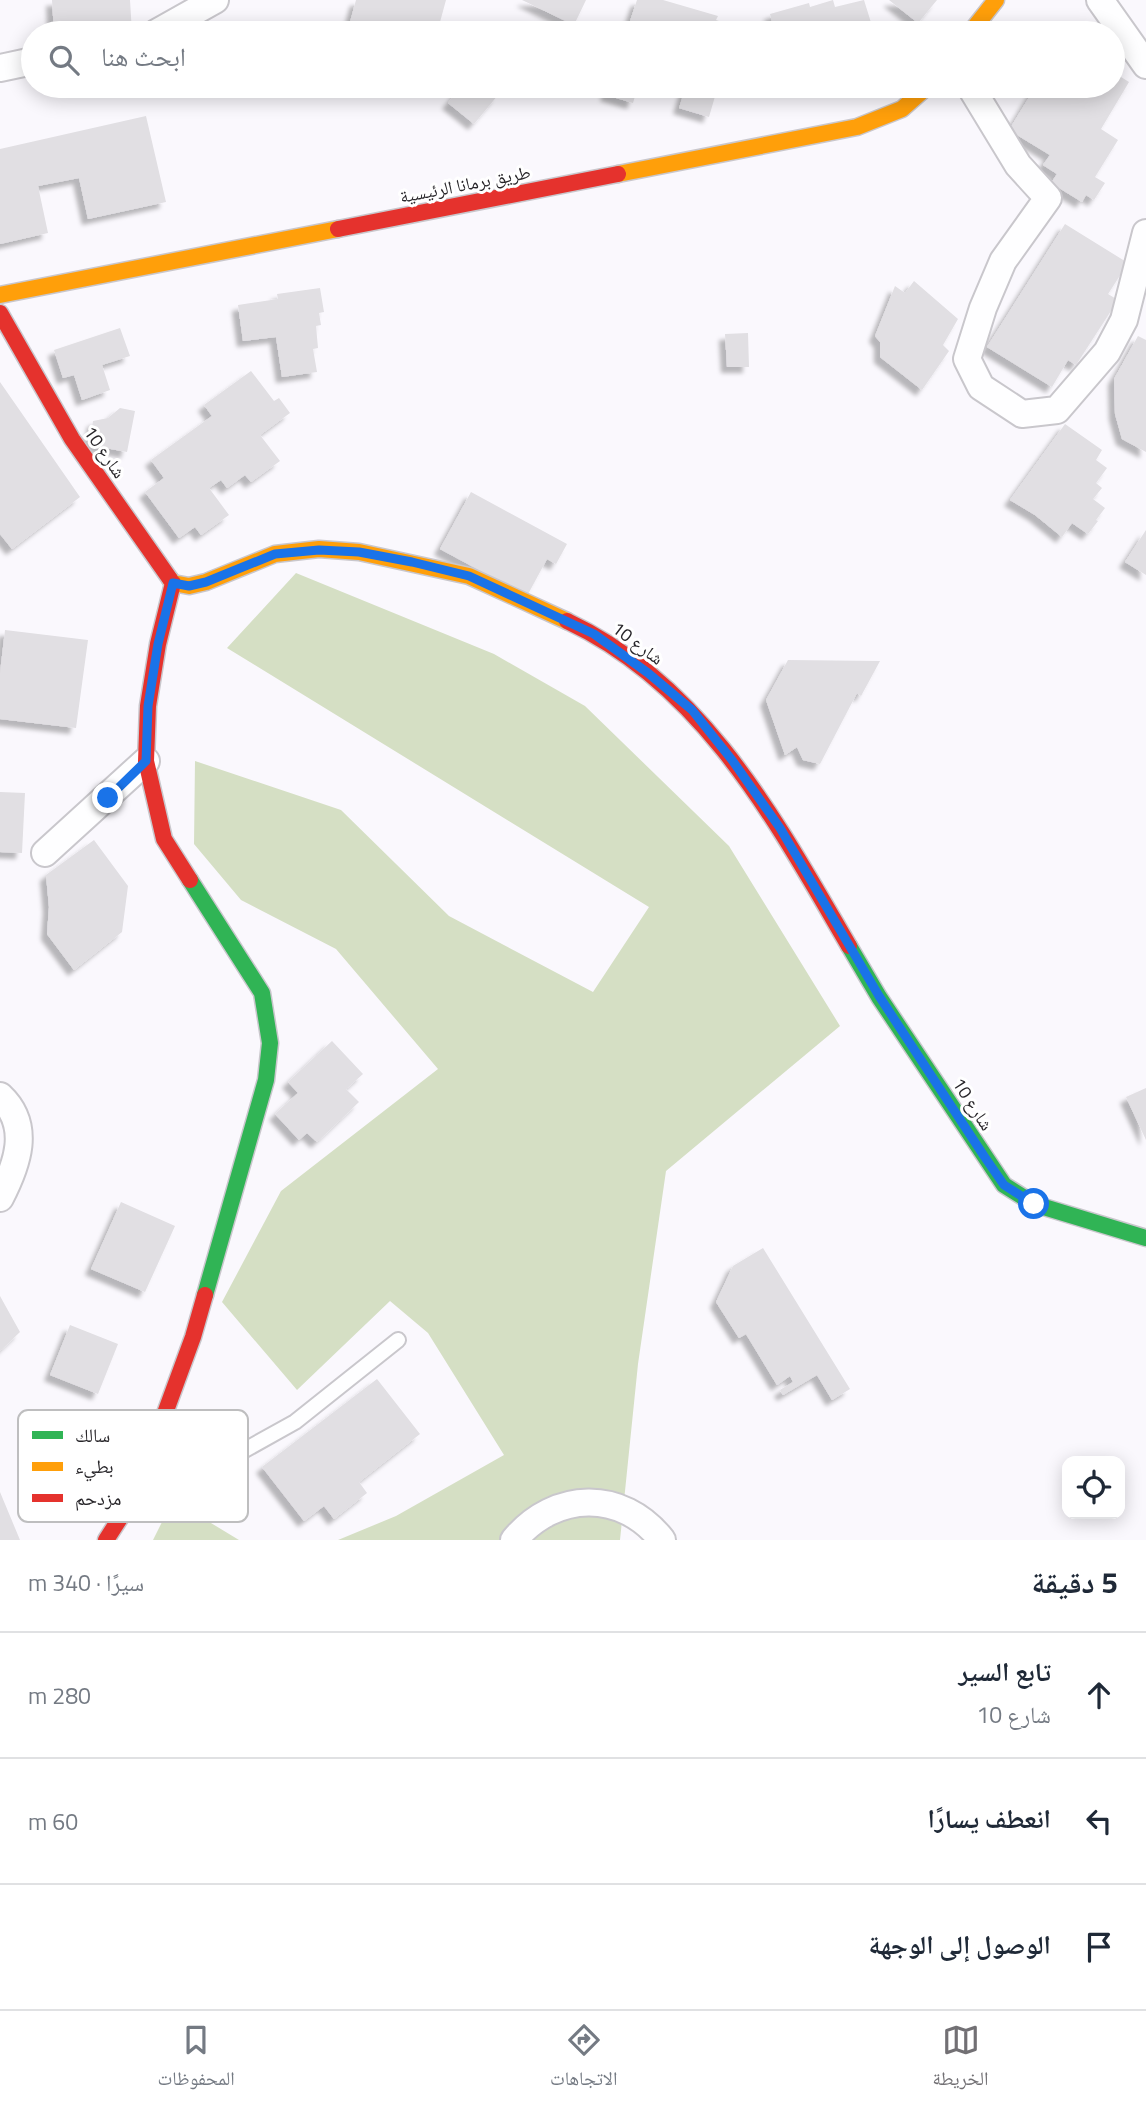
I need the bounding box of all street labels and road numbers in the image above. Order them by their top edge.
street label: طريق برمانا الرئيسية [397,158,533,210]
street label: شارع 10 [77,420,133,484]
street label: شارع 10 [607,615,669,671]
street label: شارع 10 [946,1072,1000,1136]

